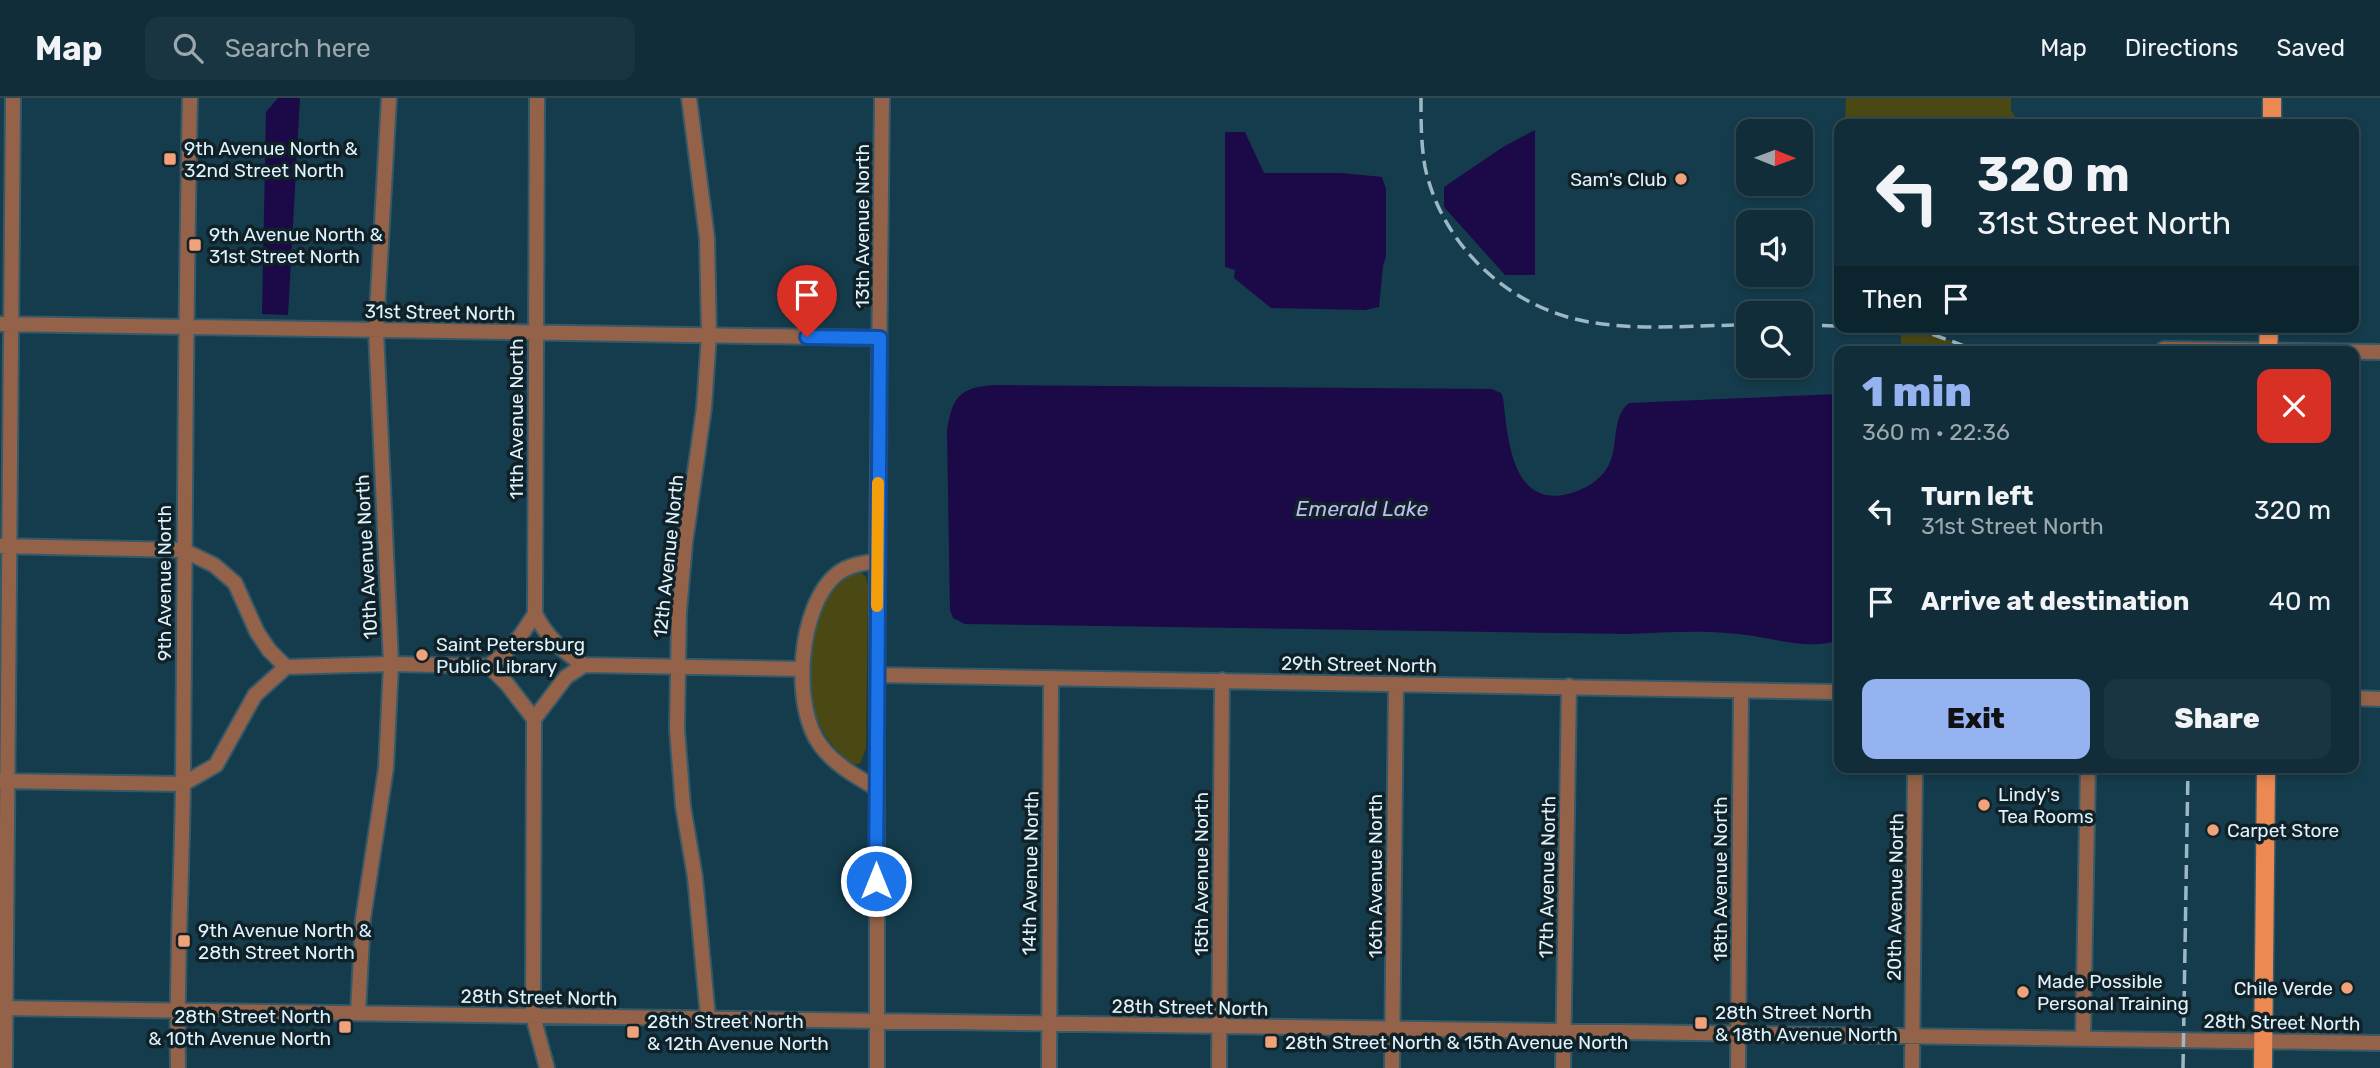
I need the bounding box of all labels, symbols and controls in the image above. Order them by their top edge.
search box [145,17,635,80]
text: Map [35,29,103,68]
icon: search [169,29,207,67]
text: Search here [225,33,370,64]
text: Map [2040,34,2087,62]
text: Directions [2125,34,2238,62]
text: Saved [2276,34,2345,62]
north arrow [1736,119,1813,196]
map controls [1736,119,1813,378]
place label: 9th Avenue North & 32nd Street North [184,137,358,182]
street label: 13th Avenue North [851,144,874,308]
text: 320 m [1977,145,2130,203]
icon: left [1862,147,1953,238]
marker: 9th Avenue North & 32nd Street North [162,151,178,167]
place label: Sam's Club [1570,168,1667,191]
marker: Sam's Club [1673,171,1689,187]
text: 31st Street North [1977,204,2231,242]
button: sound [1736,210,1813,287]
place label: 9th Avenue North & 31st Street North [209,223,383,268]
marker: 9th Avenue North & 31st Street North [187,237,203,253]
pin [777,265,837,337]
icon: arrive [788,276,826,314]
icon: arrive [1937,280,1975,318]
text: Then [1862,284,1923,315]
street label: 31st Street North [364,300,516,325]
button: search [1736,301,1813,378]
street label: 11th Avenue North [505,339,528,499]
text: 1 min [1862,367,1972,417]
button: close [2257,369,2331,443]
text: 360 m · 22:36 [1862,418,2010,446]
street label: 12th Avenue North [648,473,689,639]
street label: 10th Avenue North [351,474,382,640]
text: Turn left [1921,481,2033,512]
icon: left [1862,492,1900,530]
text: 320 m [2254,495,2331,526]
water label: Emerald Lake [1296,496,1428,521]
street label: 9th Avenue North [153,505,176,661]
text: 31st Street North [1921,512,2104,540]
icon: arrive [1862,583,1900,621]
text: Arrive at destination [1921,586,2189,617]
text: 40 m [2269,586,2331,617]
place label: Saint Petersburg Public Library [436,633,585,678]
marker: Saint Petersburg Public Library [414,647,430,663]
street label: 29th Street North [1281,652,1437,677]
button: Exit [1862,679,2090,759]
button: Share [2104,679,2331,759]
place label: Lindy's Tea Rooms [1998,783,2094,828]
street label: 14th Avenue North [1018,791,1043,956]
street label: 15th Avenue North [1190,792,1213,956]
street label: 16th Avenue North [1364,794,1387,958]
street label: 17th Avenue North [1535,796,1560,958]
street label: 18th Avenue North [1709,797,1732,961]
marker: Lindy's Tea Rooms [1976,797,1992,813]
street label: 20th Avenue North [1883,813,1908,981]
place label: Carpet Store [2227,819,2339,842]
marker: Carpet Store [2205,822,2221,838]
position arrow [839,844,913,918]
place label: 9th Avenue North & 28th Street North [198,919,372,964]
marker: 9th Avenue North & 28th Street North [176,933,192,949]
place label: Made Possible Personal Training [2037,970,2189,1015]
place label: Chile Verde [2234,977,2333,1000]
marker: Chile Verde [2339,980,2355,996]
marker: Made Possible Personal Training [2015,984,2031,1000]
street label: 28th Street North [460,985,618,1010]
street label: 28th Street North [1111,995,1269,1020]
place label: 28th Street North & 18th Avenue North [1715,1001,1898,1046]
place label: 28th Street North & 10th Avenue North [148,1005,331,1050]
place label: 28th Street North & 12th Avenue North [647,1010,829,1055]
street label: 28th Street North [2203,1010,2361,1035]
marker: 28th Street North & 18th Avenue North [1693,1015,1709,1031]
marker: 28th Street North & 10th Avenue North [337,1019,353,1035]
marker: 28th Street North & 12th Avenue North [625,1024,641,1040]
place label: 28th Street North & 15th Avenue North [1285,1031,1628,1054]
marker: 28th Street North & 15th Avenue North [1263,1034,1279,1050]

